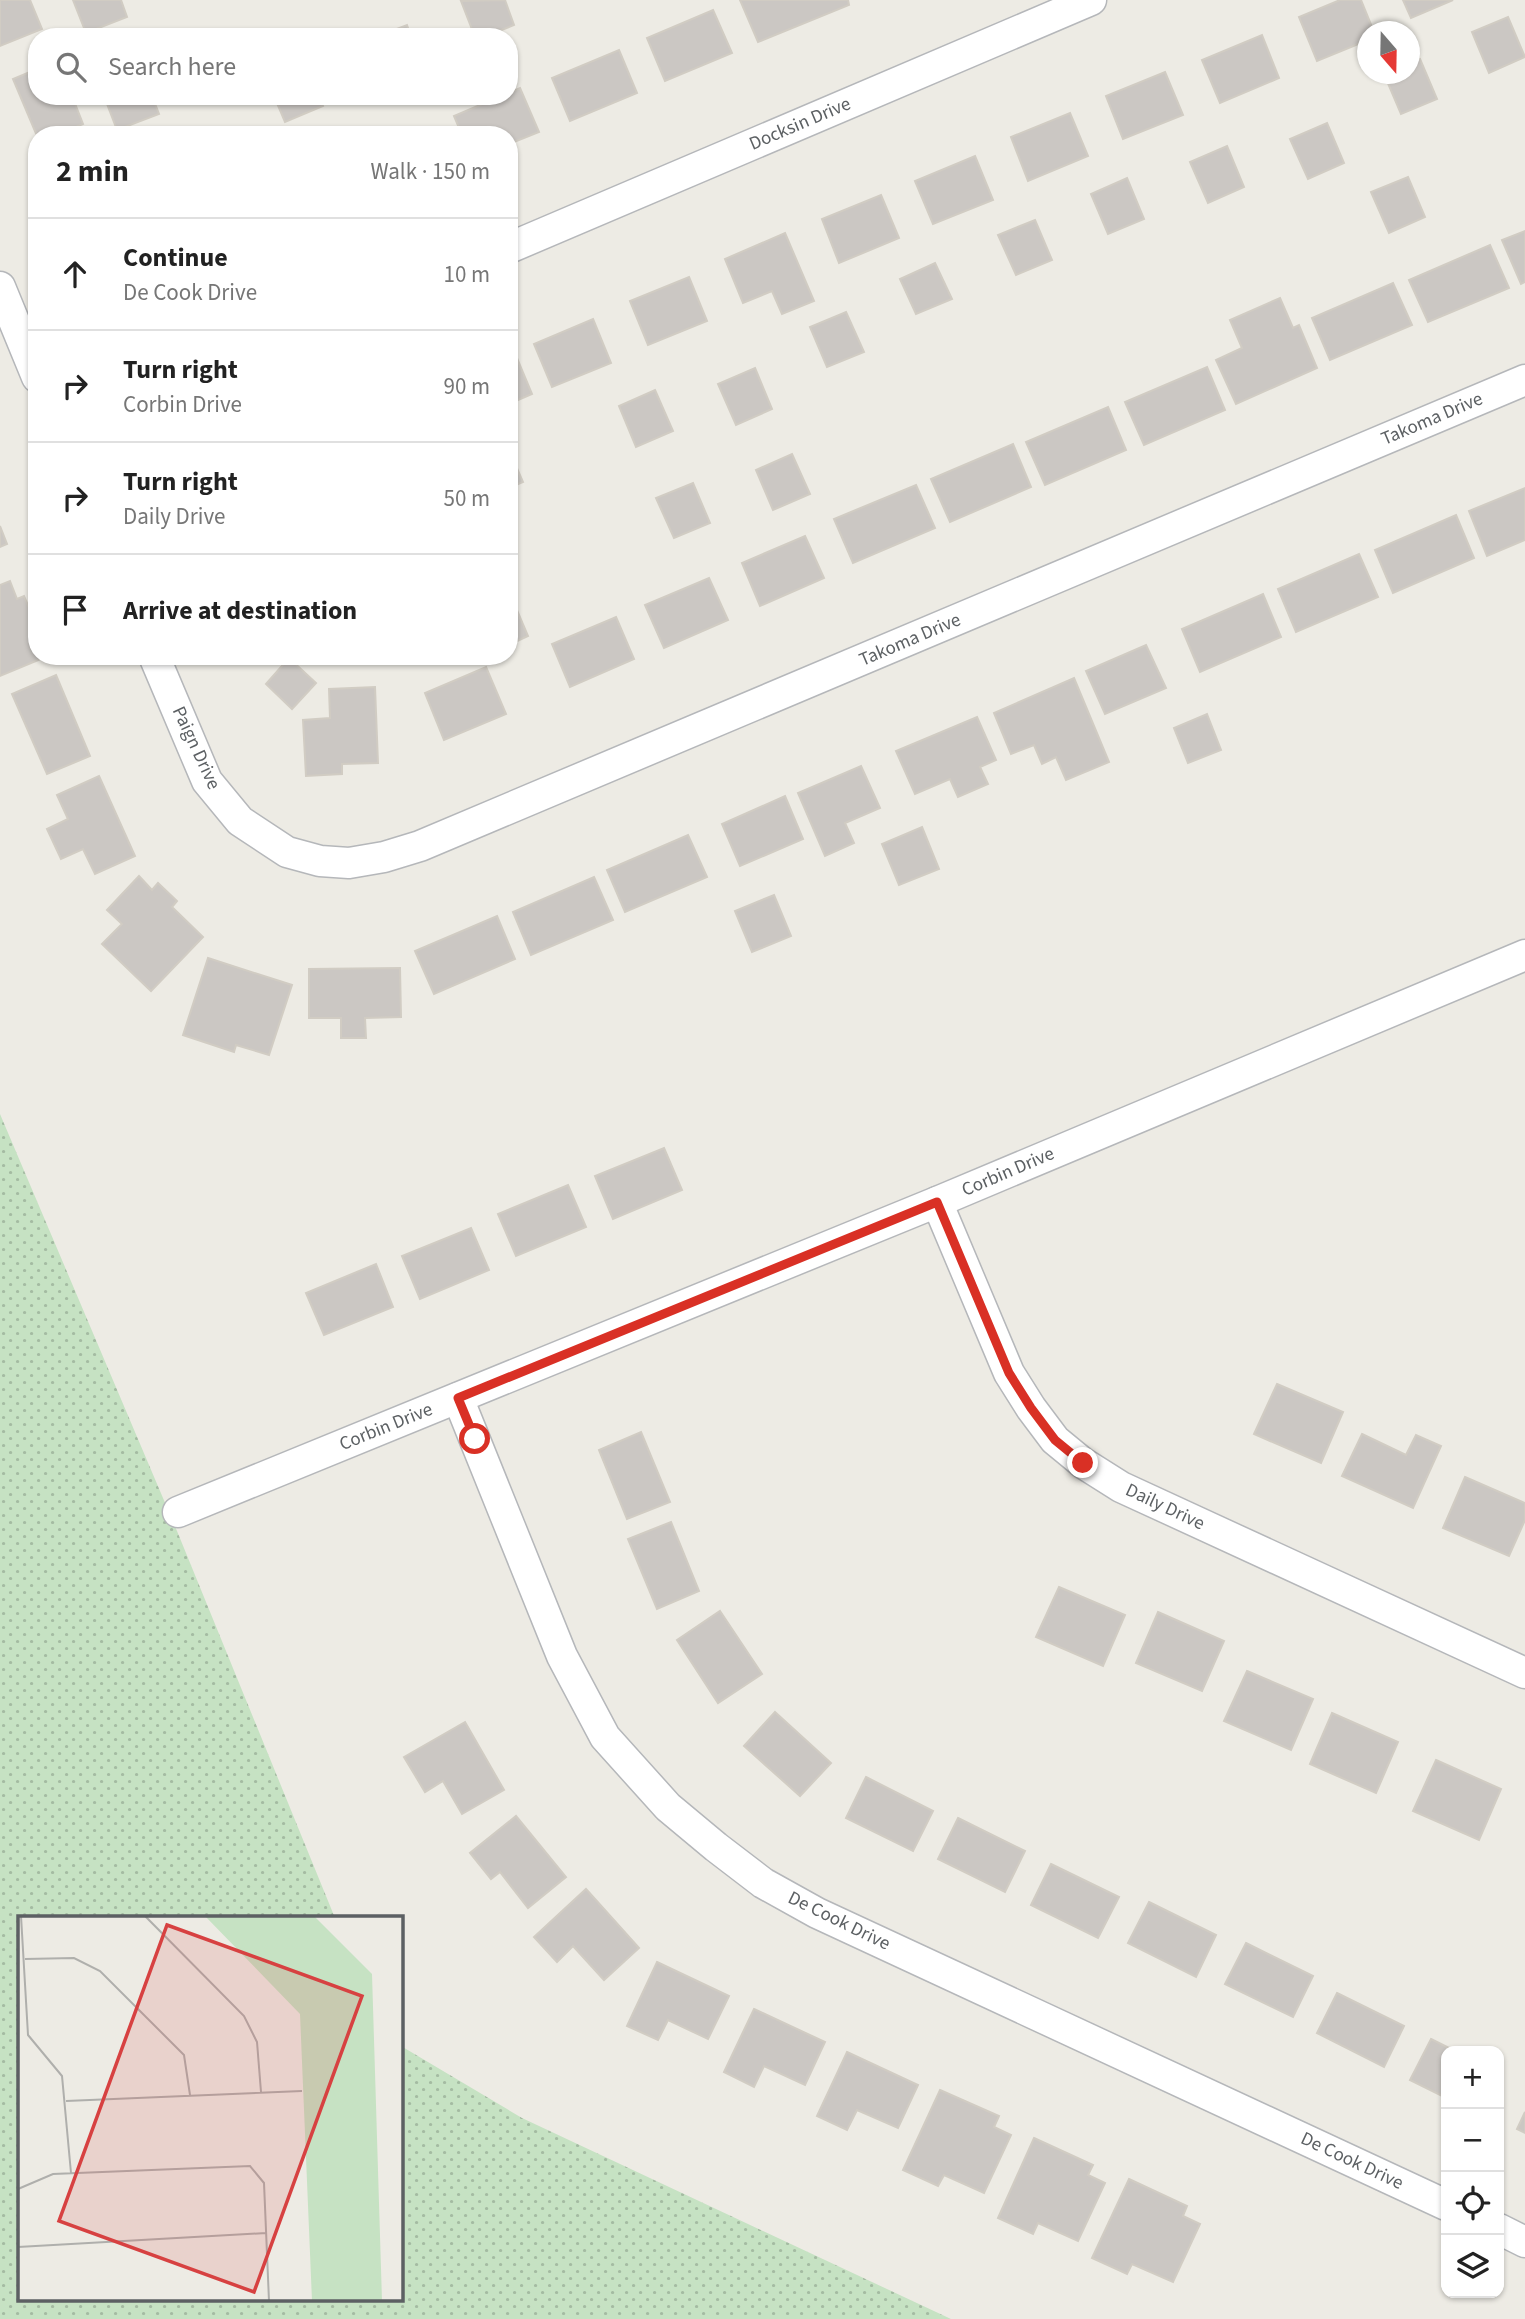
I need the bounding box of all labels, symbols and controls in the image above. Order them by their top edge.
north arrow [1357,21,1420,84]
search box [28,28,518,105]
icon: search [52,48,90,86]
text: Search here [108,48,236,85]
street label: Docksin Drive [745,90,855,158]
text: 2 min [56,150,129,193]
text: Walk · 150 m [371,155,490,188]
text: Continue [123,239,228,276]
icon: ahead [56,255,94,293]
text: 10 m [443,258,490,291]
text: De Cook Drive [123,276,257,309]
text: Turn right [123,351,238,388]
icon: right [56,367,94,405]
text: 90 m [443,370,490,403]
street label: Takoma Drive [1377,385,1487,453]
text: Corbin Drive [123,388,242,421]
text: Turn right [123,463,238,500]
icon: right [56,479,94,517]
text: 50 m [443,482,490,515]
text: Daily Drive [123,500,225,533]
icon: arrive [56,591,94,629]
text: Arrive at destination [123,592,357,629]
street label: Takoma Drive [855,606,965,674]
street label: Paign Drive [165,702,227,794]
street label: Corbin Drive [957,1140,1059,1204]
street label: Corbin Drive [335,1396,437,1458]
route start [459,1423,490,1454]
route end [1067,1447,1098,1478]
street label: Daily Drive [1121,1477,1209,1537]
street label: De Cook Drive [783,1885,895,1957]
inset map [18,1916,402,2302]
map controls [1441,2046,1504,2298]
button: + [1441,2046,1504,2109]
button: − [1441,2109,1504,2172]
street label: De Cook Drive [1296,2125,1408,2197]
button: locate [1441,2172,1504,2235]
button: layers [1441,2235,1504,2298]

